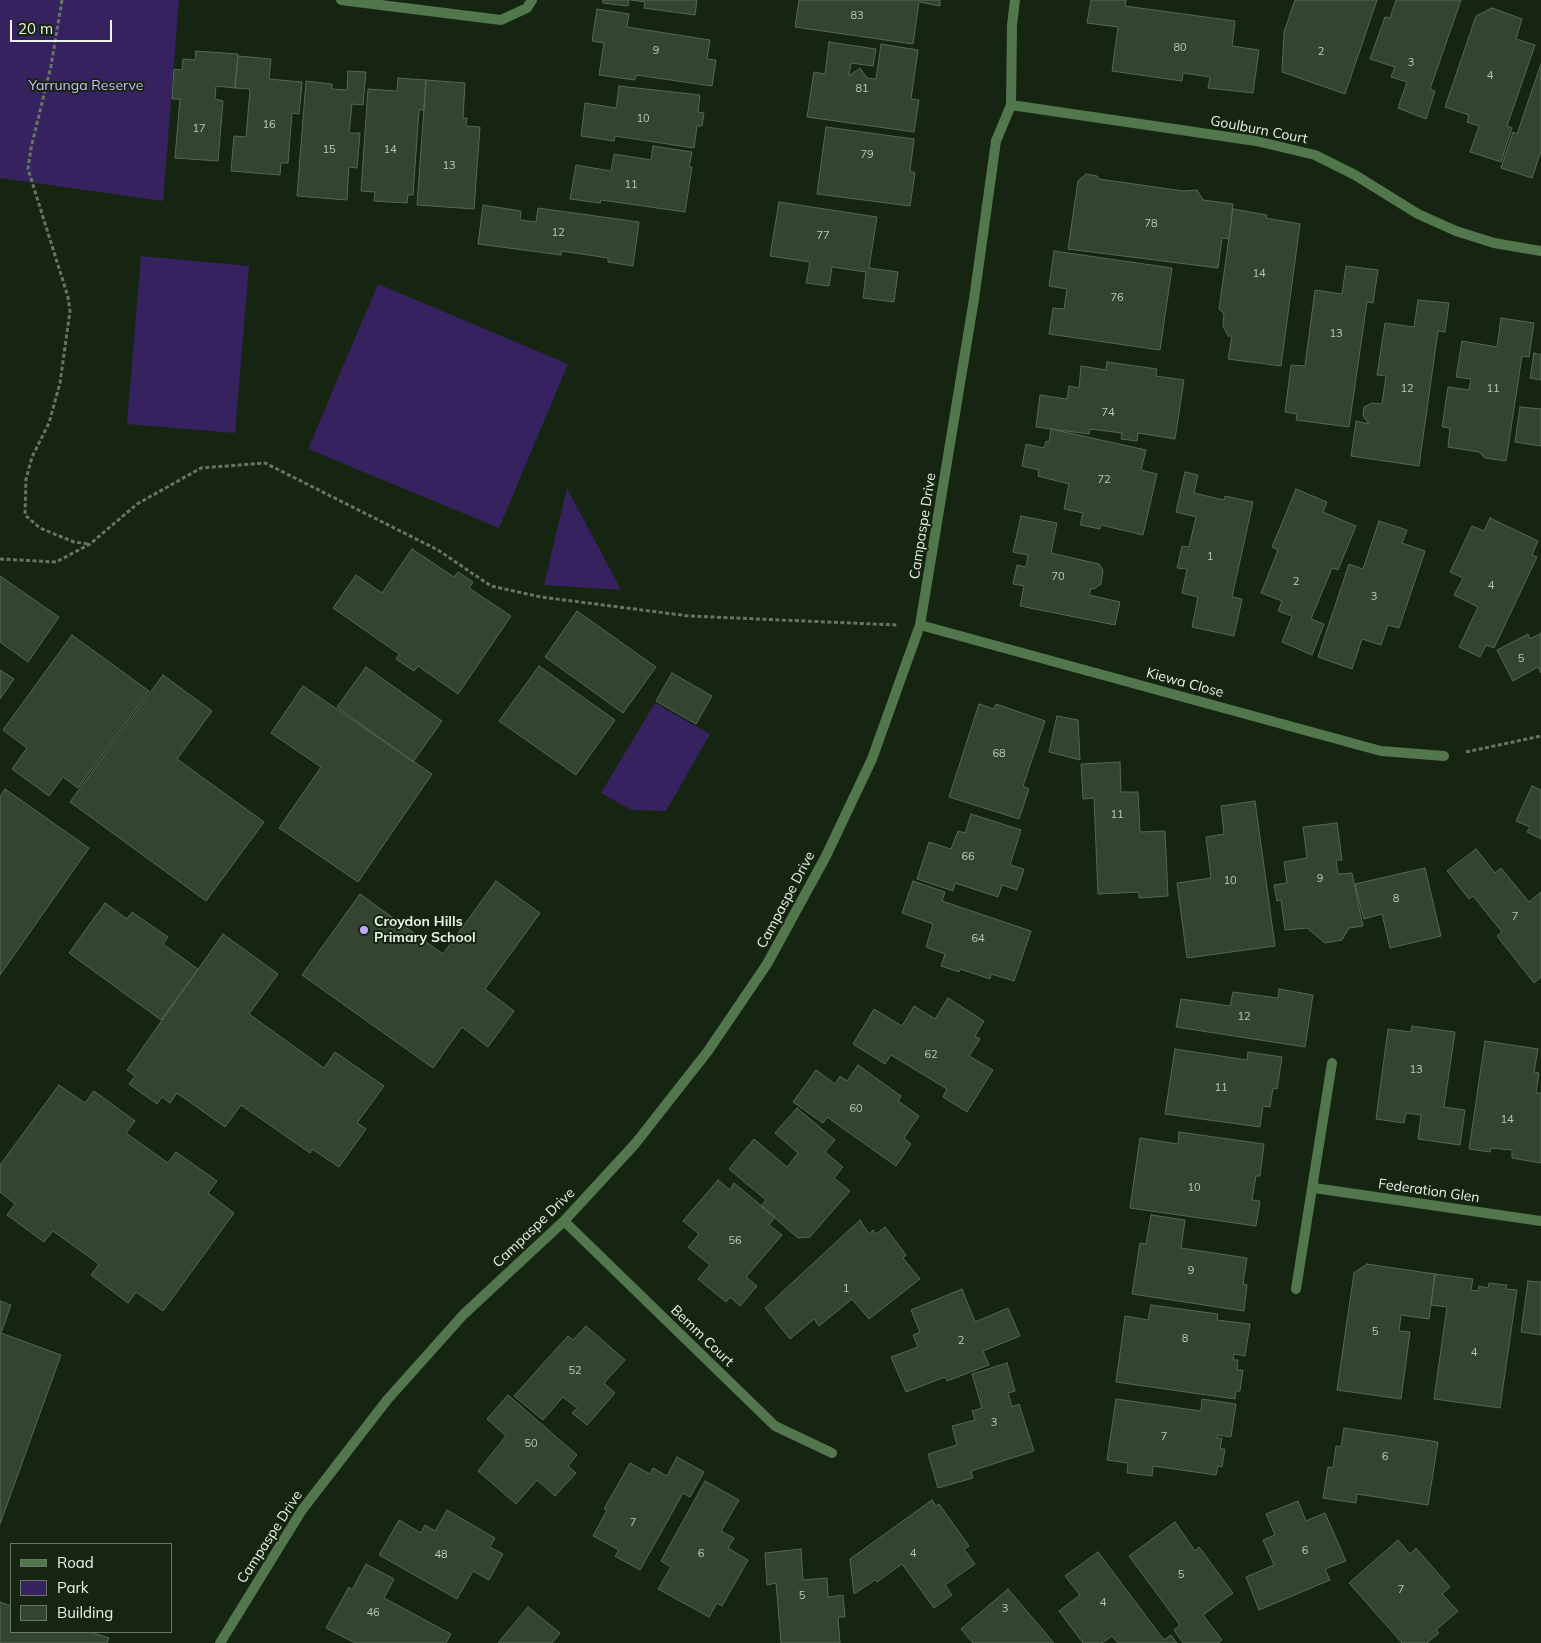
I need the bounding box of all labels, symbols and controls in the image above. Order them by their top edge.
house number: 83 [850,9,864,23]
scale bar [12,10,115,42]
text: 20 m [18,19,53,38]
house number: 80 [1173,41,1187,55]
house number: 9 [653,44,659,58]
house number: 2 [1318,45,1324,59]
house number: 3 [1408,56,1414,70]
house number: 4 [1487,69,1493,83]
park label: Yarrunga Reserve [29,78,143,94]
house number: 81 [855,82,869,96]
house number: 10 [636,112,650,126]
street label: Goulburn Court [1209,112,1309,148]
house number: 16 [262,118,276,132]
house number: 17 [192,122,206,136]
house number: 15 [322,143,336,157]
house number: 14 [383,143,397,157]
house number: 79 [860,148,874,162]
house number: 13 [442,159,456,173]
house number: 11 [624,178,638,192]
house number: 78 [1144,217,1158,231]
house number: 12 [551,226,565,240]
house number: 77 [816,229,830,243]
house number: 14 [1252,267,1266,281]
house number: 76 [1110,291,1124,305]
house number: 13 [1329,327,1343,341]
house number: 12 [1400,382,1414,396]
house number: 11 [1486,382,1500,396]
house number: 74 [1101,406,1115,420]
street label: Campaspe Drive [906,472,940,580]
house number: 72 [1097,473,1111,487]
house number: 1 [1207,550,1213,564]
house number: 70 [1051,570,1065,584]
house number: 2 [1293,575,1299,589]
house number: 4 [1488,579,1494,593]
house number: 3 [1371,590,1377,604]
house number: 5 [1518,652,1524,666]
street label: Kiewa Close [1145,665,1225,701]
house number: 68 [992,747,1006,761]
house number: 11 [1110,808,1124,822]
street label: Campaspe Drive [753,849,819,951]
house number: 66 [961,850,975,864]
house number: 9 [1317,872,1323,886]
house number: 10 [1223,874,1237,888]
house number: 8 [1393,892,1399,906]
house number: 7 [1512,910,1518,924]
place label: Croydon Hills Primary School [374,914,476,946]
marker: Croydon Hills Primary School [358,924,370,936]
house number: 64 [971,932,985,946]
house number: 12 [1237,1010,1251,1024]
house number: 62 [924,1048,938,1062]
house number: 13 [1409,1063,1423,1077]
house number: 11 [1214,1081,1228,1095]
house number: 60 [849,1102,863,1116]
house number: 14 [1500,1113,1514,1127]
street label: Federation Glen [1377,1176,1481,1206]
house number: 10 [1187,1181,1201,1195]
street label: Campaspe Drive [490,1185,578,1271]
house number: 56 [728,1234,742,1248]
house number: 9 [1188,1264,1194,1278]
house number: 1 [843,1282,849,1296]
street label: Bemm Court [667,1302,737,1370]
house number: 5 [1372,1325,1378,1339]
house number: 8 [1182,1332,1188,1346]
house number: 2 [958,1334,964,1348]
house number: 4 [1471,1346,1477,1360]
house number: 52 [568,1364,582,1378]
house number: 3 [991,1416,997,1430]
house number: 7 [1161,1430,1167,1444]
house number: 50 [524,1437,538,1451]
house number: 6 [1382,1450,1388,1464]
street label: Campaspe Drive [234,1487,306,1587]
house number: 7 [630,1516,636,1530]
legend [10,1543,172,1633]
house number: 6 [1302,1544,1308,1558]
house number: 6 [698,1547,704,1561]
house number: 4 [910,1547,916,1561]
house number: 48 [434,1548,448,1562]
text: Road [57,1553,94,1572]
house number: 5 [1178,1568,1184,1582]
text: Park [57,1578,89,1597]
house number: 7 [1398,1583,1404,1597]
house number: 5 [799,1589,805,1603]
house number: 4 [1100,1596,1106,1610]
house number: 3 [1002,1602,1008,1616]
text: Building [57,1603,113,1622]
house number: 46 [366,1606,380,1620]

